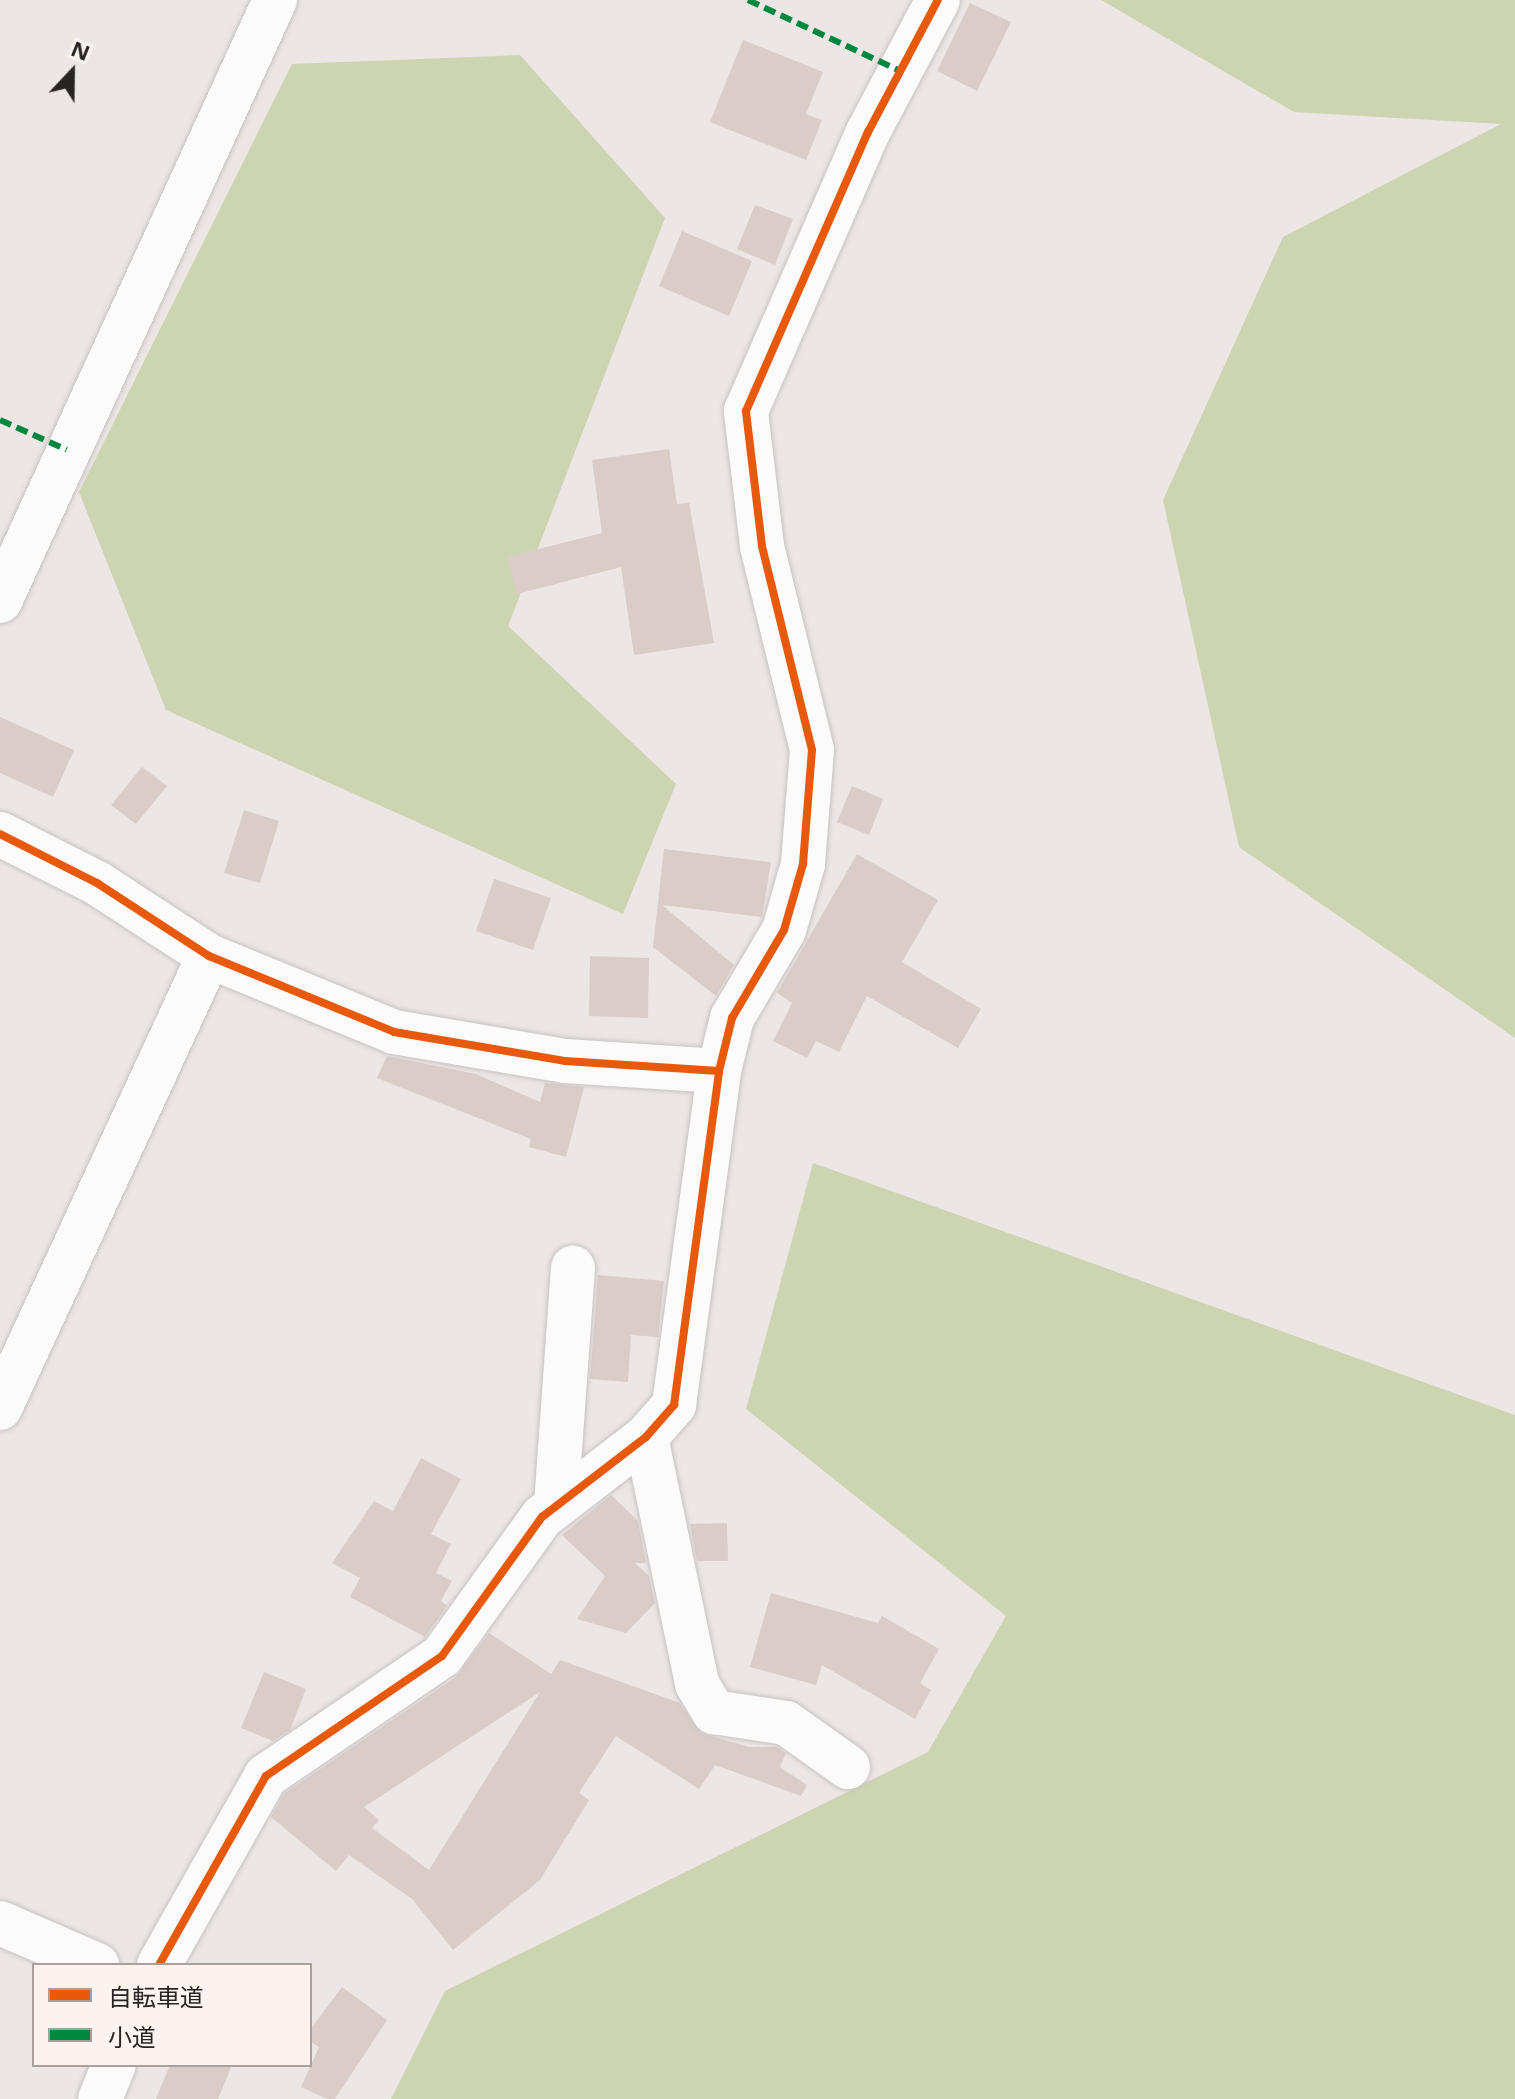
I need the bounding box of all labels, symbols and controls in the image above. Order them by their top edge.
north arrow [32,32,112,112]
text: N [67,32,95,67]
legend [32,1963,312,2067]
text: 自転車道 [108,1980,204,2013]
text: 小道 [108,2020,156,2053]

